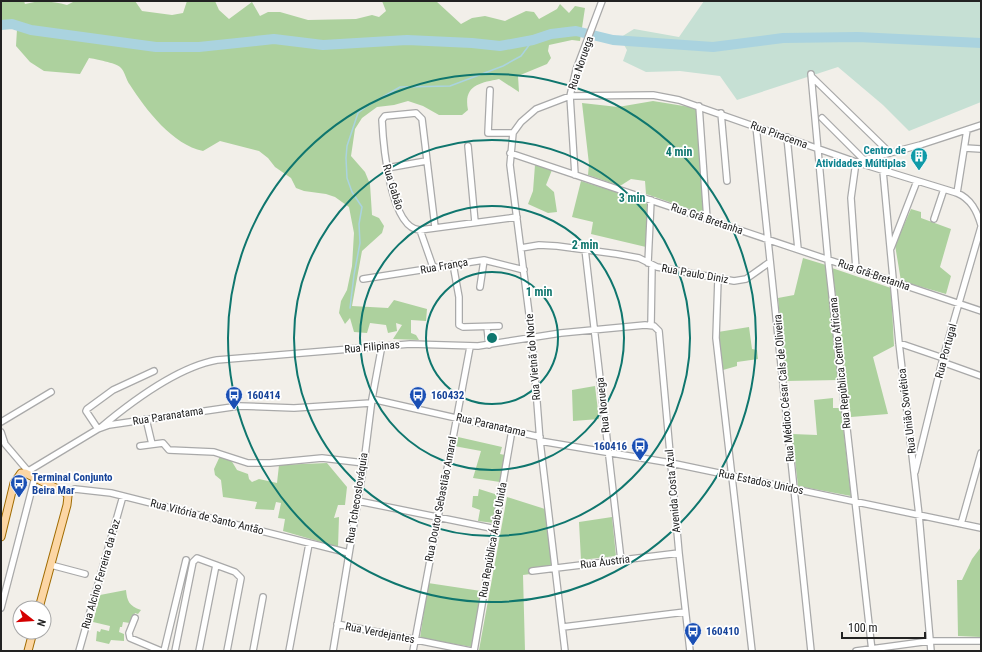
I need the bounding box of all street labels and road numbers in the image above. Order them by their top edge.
street label: Rua Noruega [566,34,596,92]
street label: Rua Piracema [749,119,809,151]
street label: Rua Gabão [380,163,406,212]
street label: Rua Grã Bretanha [669,201,745,237]
street label: Rua França [419,255,469,277]
street label: Rua Grã-Bretanha [836,257,912,293]
street label: Rua Paulo Diniz [661,262,730,286]
street label: Rua República Centro Africana [827,297,853,429]
street label: Rua Vietnã do Norte [523,313,543,401]
street label: Rua Médico César Cals de Oliveira [771,314,797,462]
street label: Rua Portugal [932,322,960,380]
street label: Rua Filipinas [344,338,400,356]
street label: Rua União Soviética [895,368,919,454]
street label: Rua Noruega [594,377,612,433]
street label: Rua Paranatama [132,404,204,428]
street label: Rua Paranatama [455,411,527,439]
street label: Rua Doutor Sebastião Amaral [422,435,460,563]
street label: Avenida Costa Azul [663,449,683,533]
street label: Rua Tchecoslováquia [343,452,371,544]
street label: Rua Estados Unidos [717,467,805,497]
street label: Rua República Árabe Unida [476,481,510,599]
street label: Rua Vitória de Santo Antão [149,497,265,537]
street label: Rua Alcino Ferreira da Paz [79,517,123,630]
street label: Rua Áustria [579,553,631,571]
street label: Rua Verdejantes [344,620,416,646]

